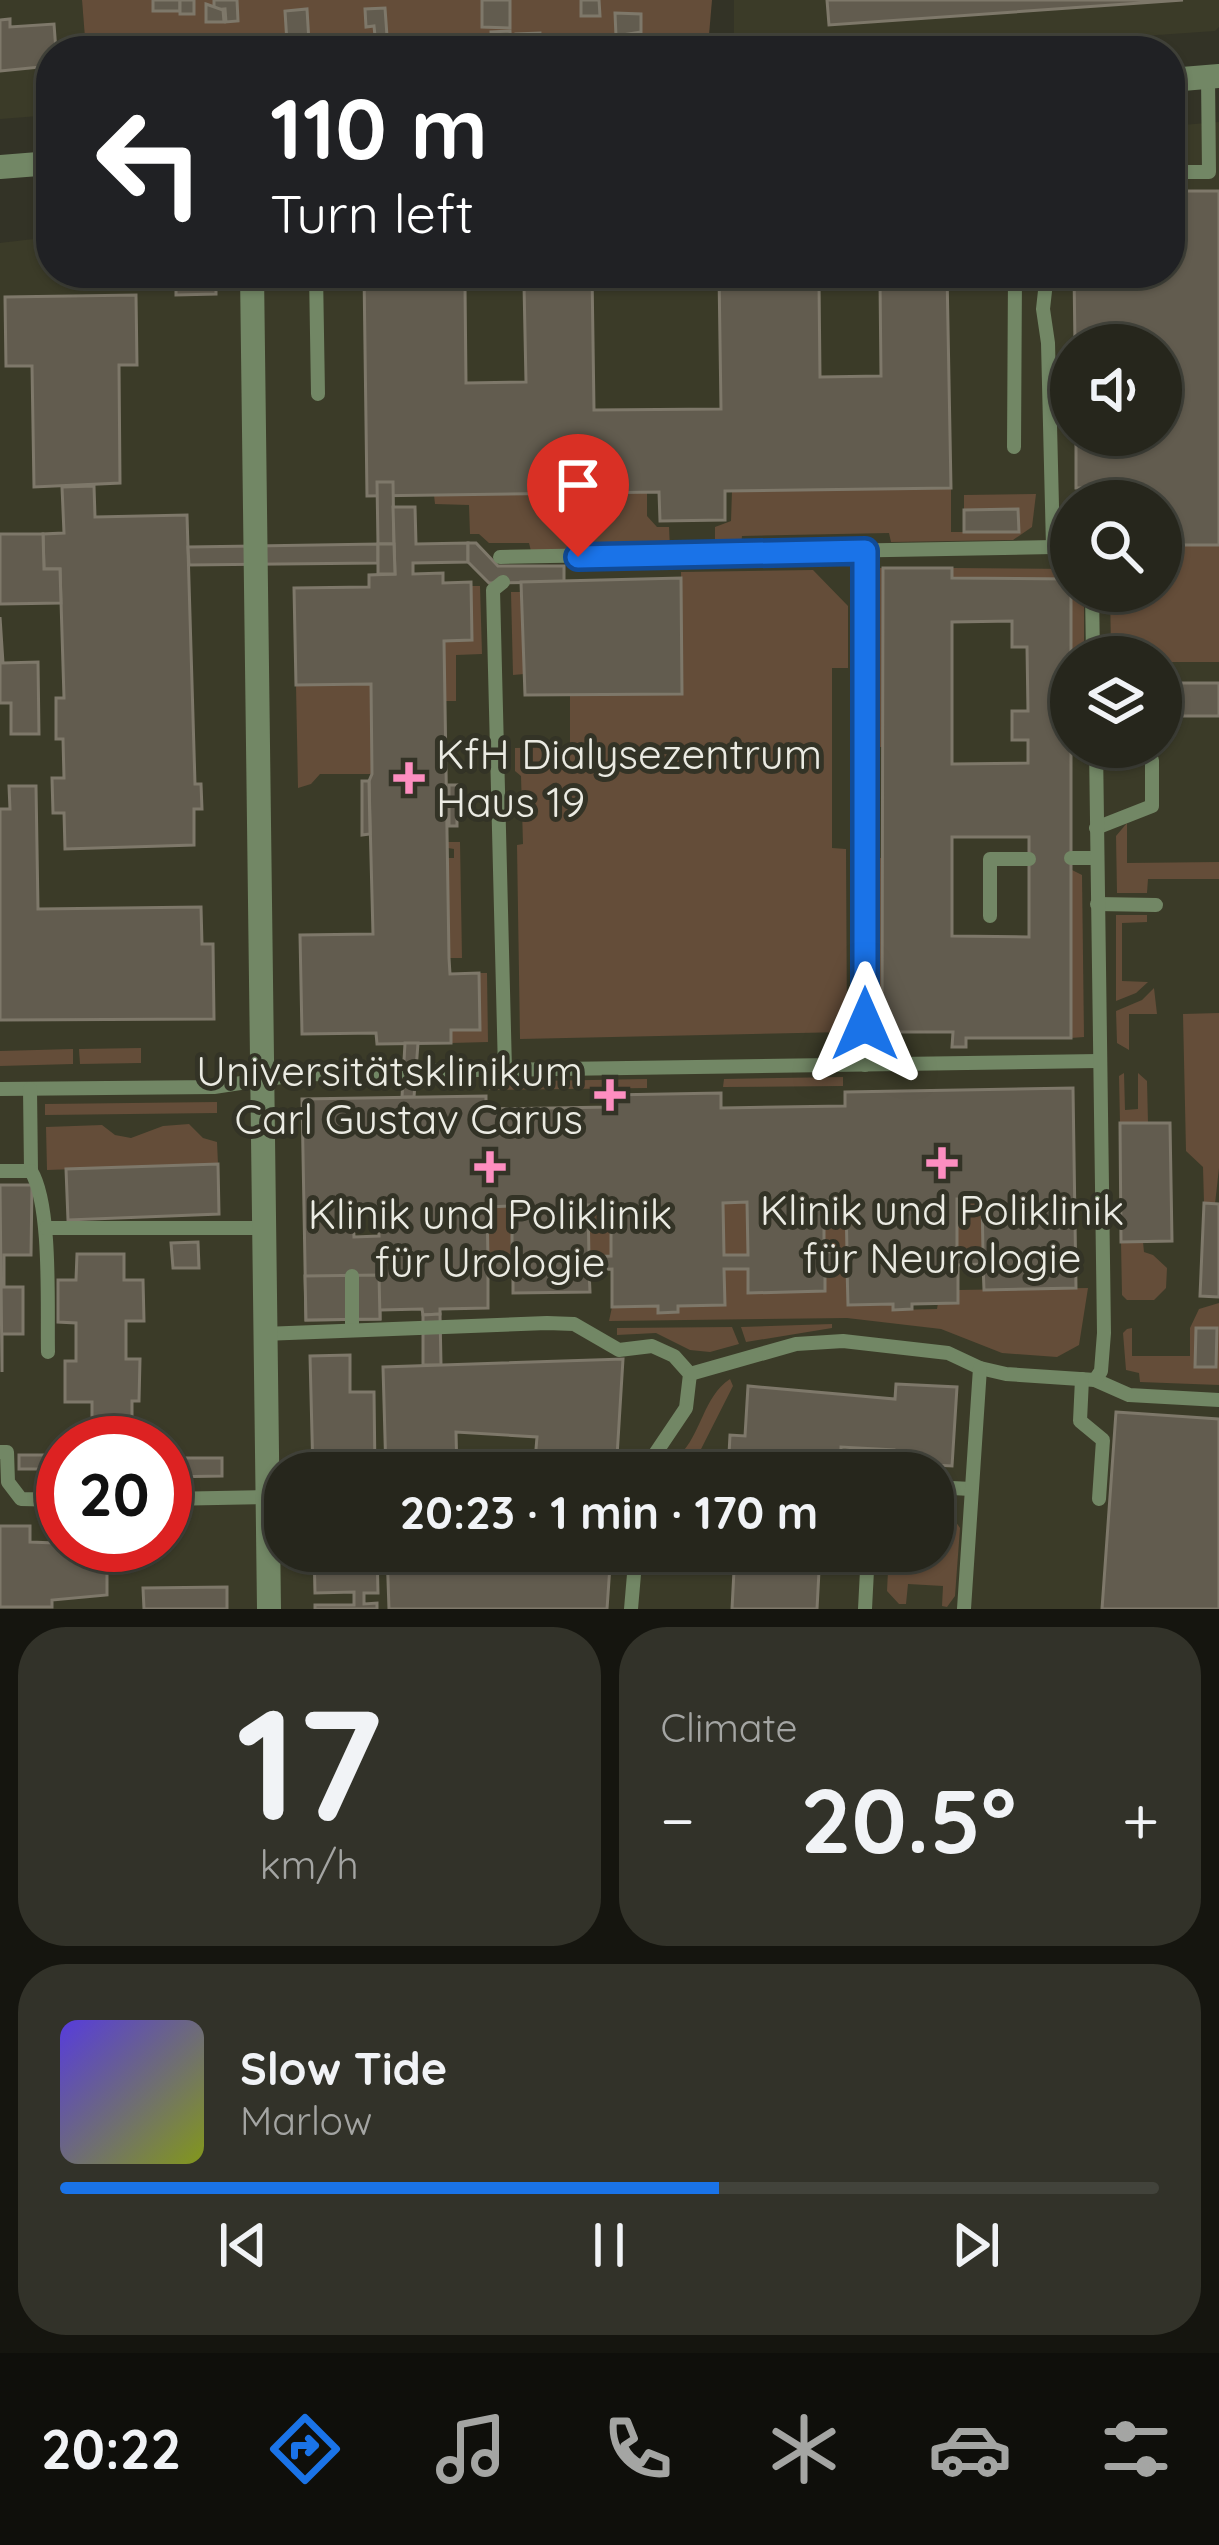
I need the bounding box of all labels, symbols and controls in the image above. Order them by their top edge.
text: 110 m [270,75,488,180]
icon: left [72,84,228,240]
text: Turn left [270,179,474,247]
map controls [1050,324,1182,768]
button: sound [1050,324,1182,456]
pin [527,434,629,557]
icon: arrive [545,452,611,518]
button: search [1050,480,1182,612]
button: layers [1050,636,1182,768]
place label: KfH Dialysezentrum Haus 19 [436,727,822,828]
marker: KfH Dialysezentrum Haus 19 [393,762,425,794]
position arrow [802,961,928,1087]
place label: Universitätsklinikum Carl Gustav Carus [196,1044,583,1145]
marker: Universitätsklinikum Carl Gustav Carus [594,1079,626,1111]
marker: Klinik und Poliklinik für Neurologie [926,1147,958,1179]
marker: Klinik und Poliklinik für Urologie [474,1151,506,1183]
place label: Klinik und Poliklinik für Neurologie [760,1183,1124,1284]
place label: Klinik und Poliklinik für Urologie [308,1187,672,1288]
speed limit sign: 20 [36,1416,192,1572]
text: 20:23 · 1 min · 170 m [400,1484,818,1540]
text: 17 [236,1664,382,1859]
text: Climate [661,1703,798,1752]
text: 20.5° [800,1763,1016,1876]
text: − [661,1778,695,1861]
text: + [1122,1778,1159,1861]
text: km/h [260,1840,359,1889]
text: Slow Tide [240,2040,447,2096]
text: Marlow [240,2096,372,2145]
icon: previous [210,2212,276,2278]
icon: pause [576,2212,642,2278]
icon: next [943,2212,1009,2278]
icon: directions [263,2407,347,2491]
icon: music [429,2407,513,2491]
icon: phone [596,2407,680,2491]
icon: climate [762,2407,846,2491]
icon: car [928,2407,1012,2491]
icon: filters [1094,2407,1178,2491]
text: 20:22 [41,2415,181,2483]

